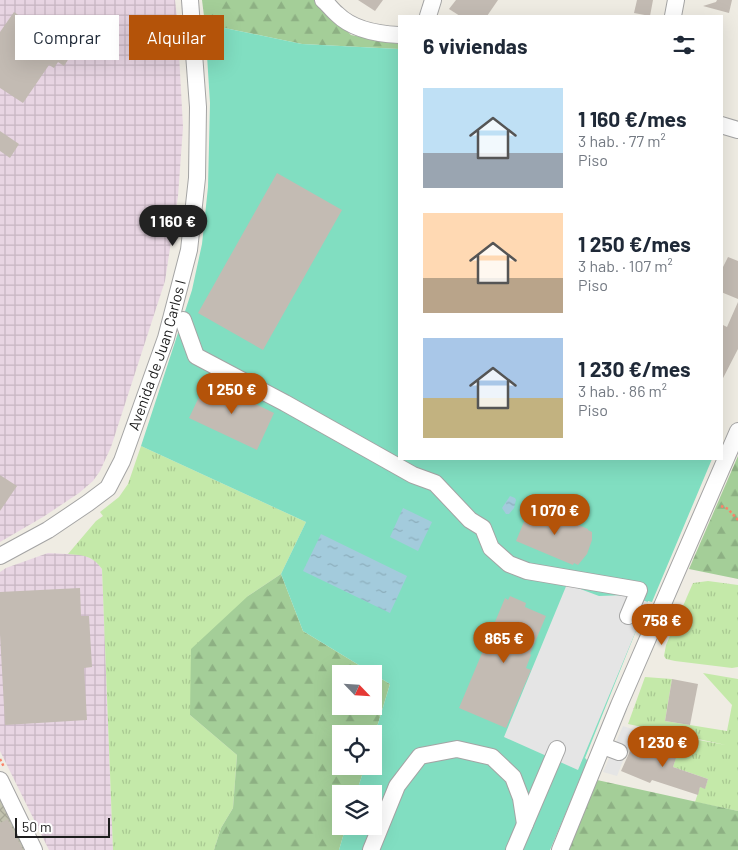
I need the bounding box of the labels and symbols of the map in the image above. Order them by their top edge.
pin: 1 160 € [127,204,219,247]
street label: Avenida de Juan Carlos I [124,278,189,432]
pin: 1 250 € [186,372,278,415]
pin: 1 070 € [509,494,601,536]
pin: 758 € [627,604,697,646]
pin: 865 € [469,622,539,664]
north arrow [332,665,382,715]
pin: 1 230 € [617,726,709,768]
scale bar [15,815,110,838]

